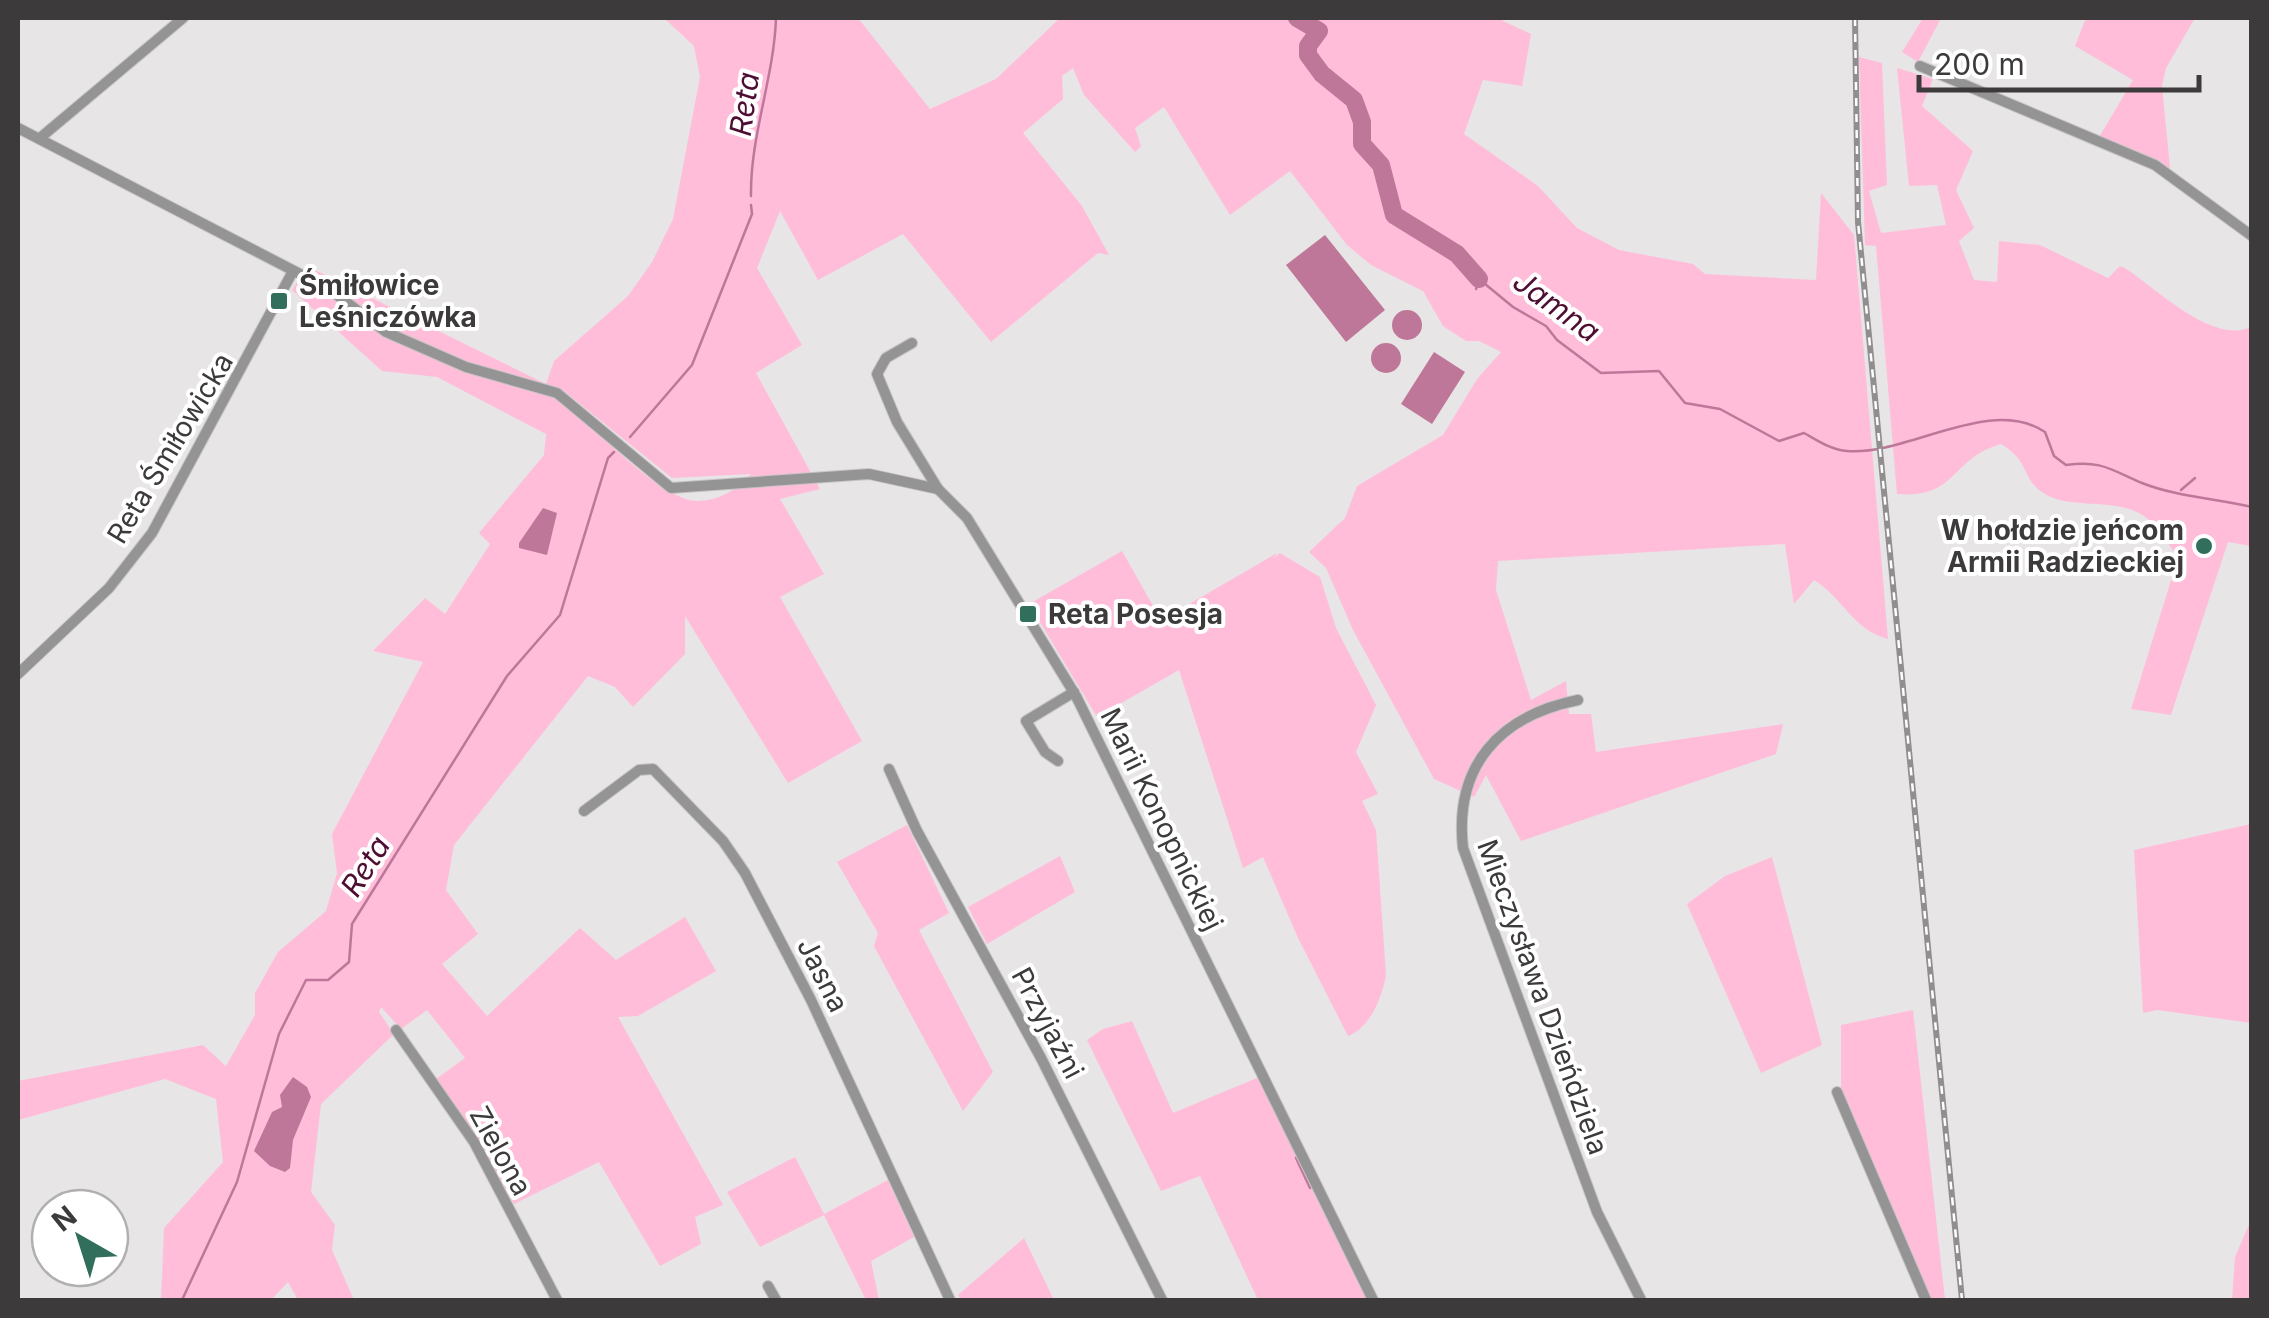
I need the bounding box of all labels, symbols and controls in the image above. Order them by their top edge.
scale bar [1919,30,2199,92]
text: 200 m [1934,46,2025,82]
water label: Reta [722,70,766,138]
water label: Jamna [1507,263,1607,349]
place label: Śmiłowice Leśniczówka [299,268,477,334]
marker: Śmiłowice Leśniczówka [268,290,290,312]
street label: Reta Śmiłowicka [100,347,240,549]
place label: W hołdzie jeńcom Armii Radzieckiej [1941,513,2184,579]
marker: W hołdzie jeńcom Armii Radzieckiej [2193,535,2215,557]
place label: Reta Posesja [1048,597,1223,631]
marker: Reta Posesja [1017,603,1039,625]
street label: Marii Konopnickiej [1093,702,1231,936]
water label: Reta [333,829,397,903]
street label: Mieczysława Dzieńdziela [1470,835,1616,1159]
street label: Jasna [790,932,856,1018]
street label: Przyjaźni [1005,962,1091,1084]
street label: Zielona [463,1101,539,1201]
north arrow [30,1188,130,1288]
text: N [45,1199,83,1238]

